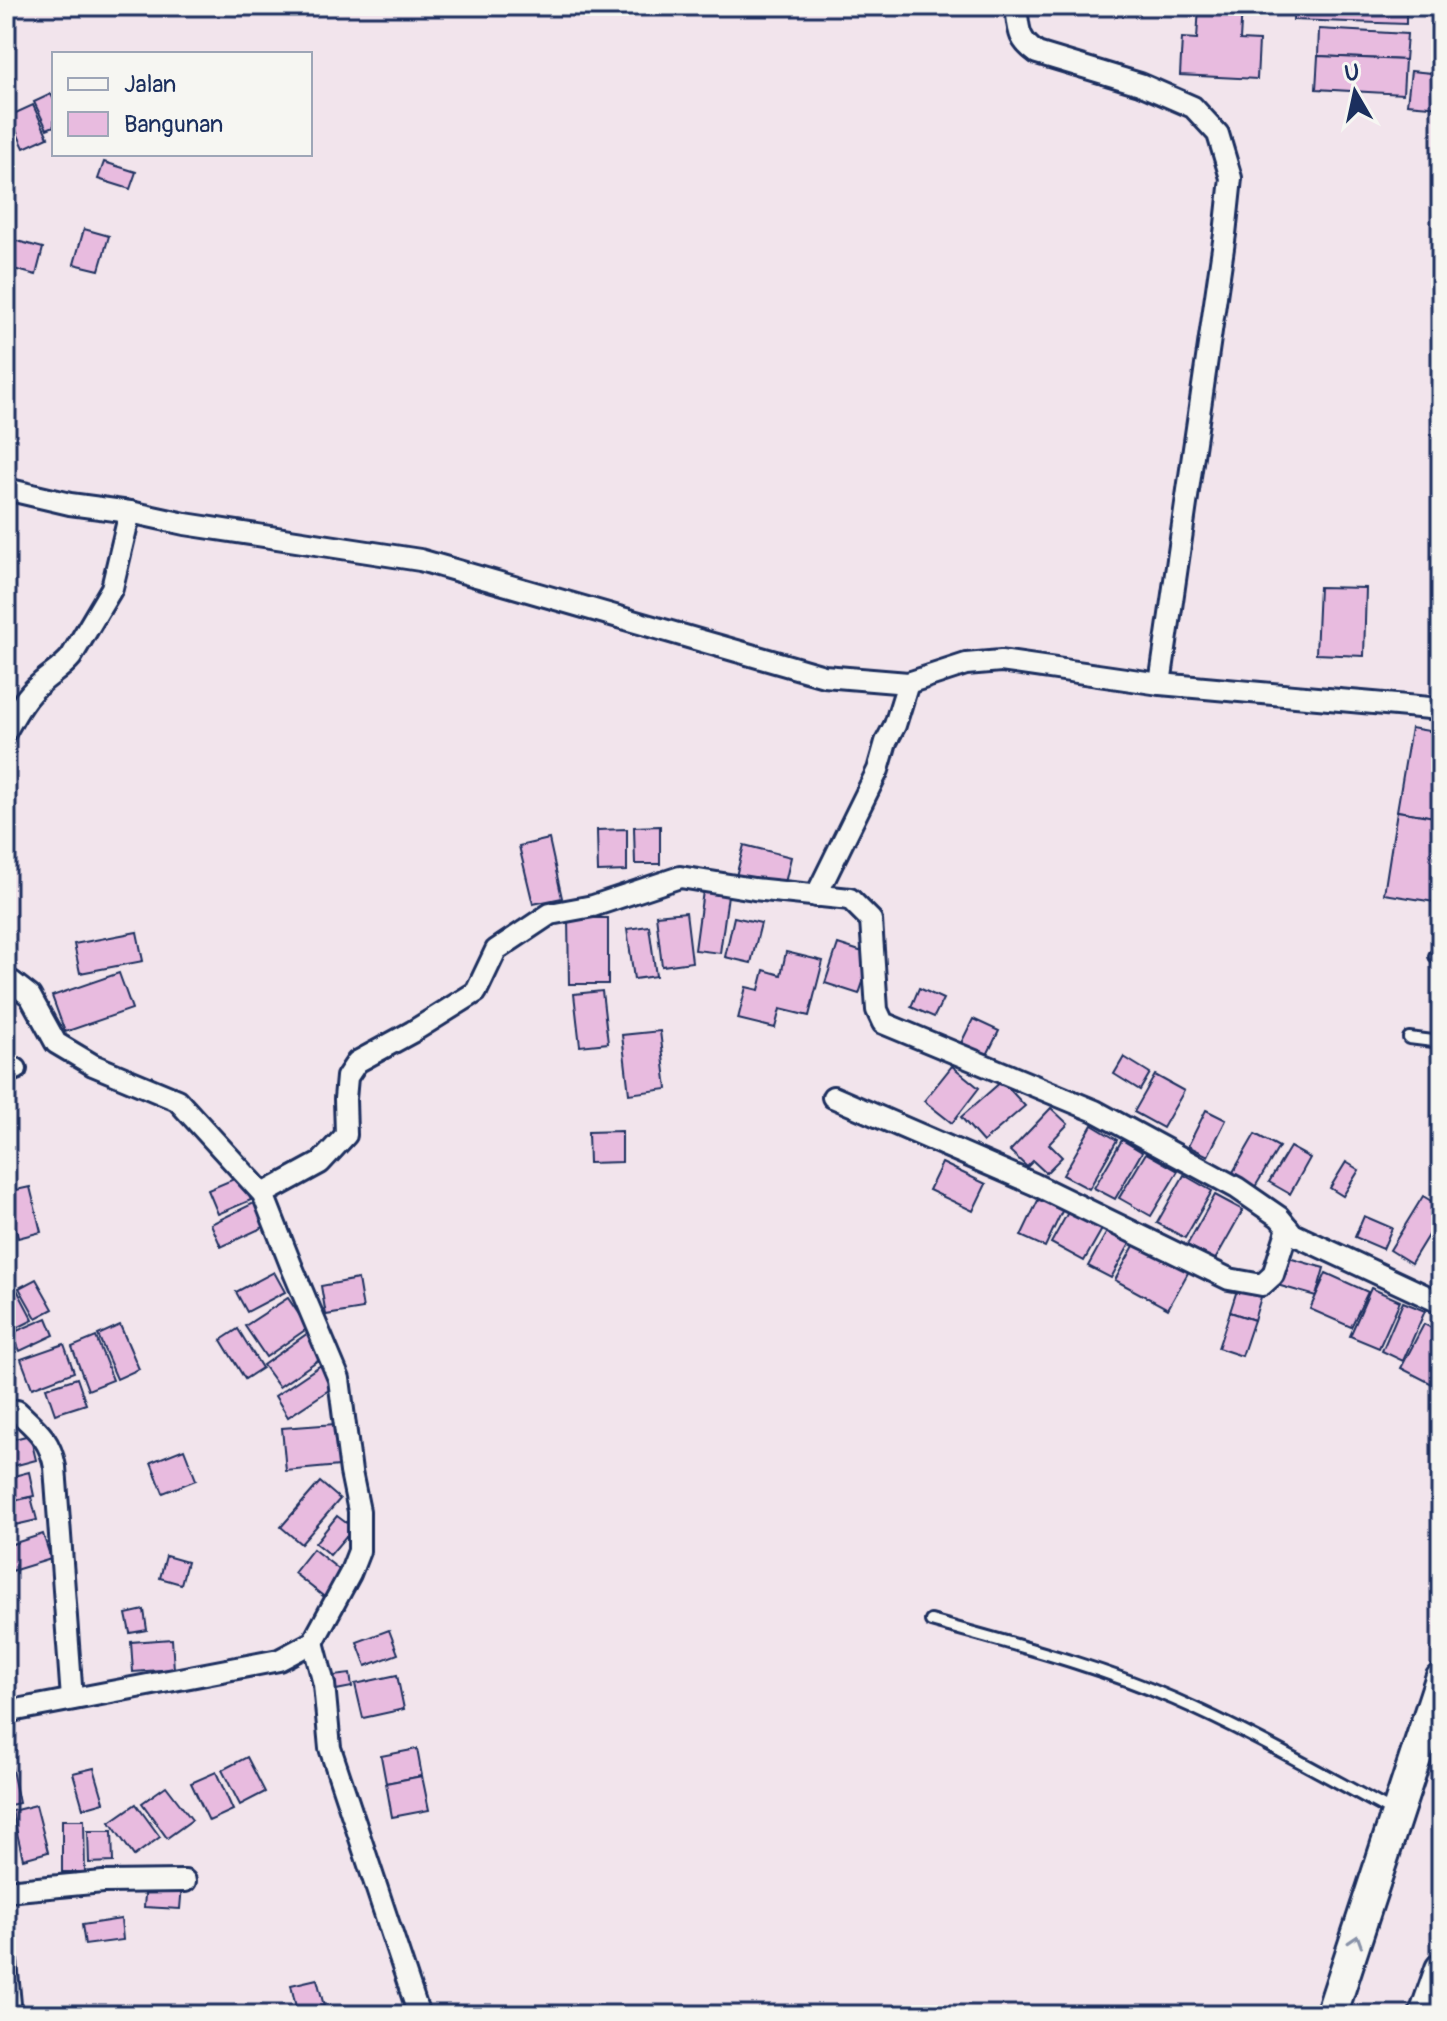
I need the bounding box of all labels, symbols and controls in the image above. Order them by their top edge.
legend [52,52,312,156]
north arrow [1315,52,1395,132]
text: U [1343,58,1361,88]
text: Jalan [124,70,176,99]
text: Bangunan [124,110,223,139]
one-way arrow [1346,1935,1362,1949]

